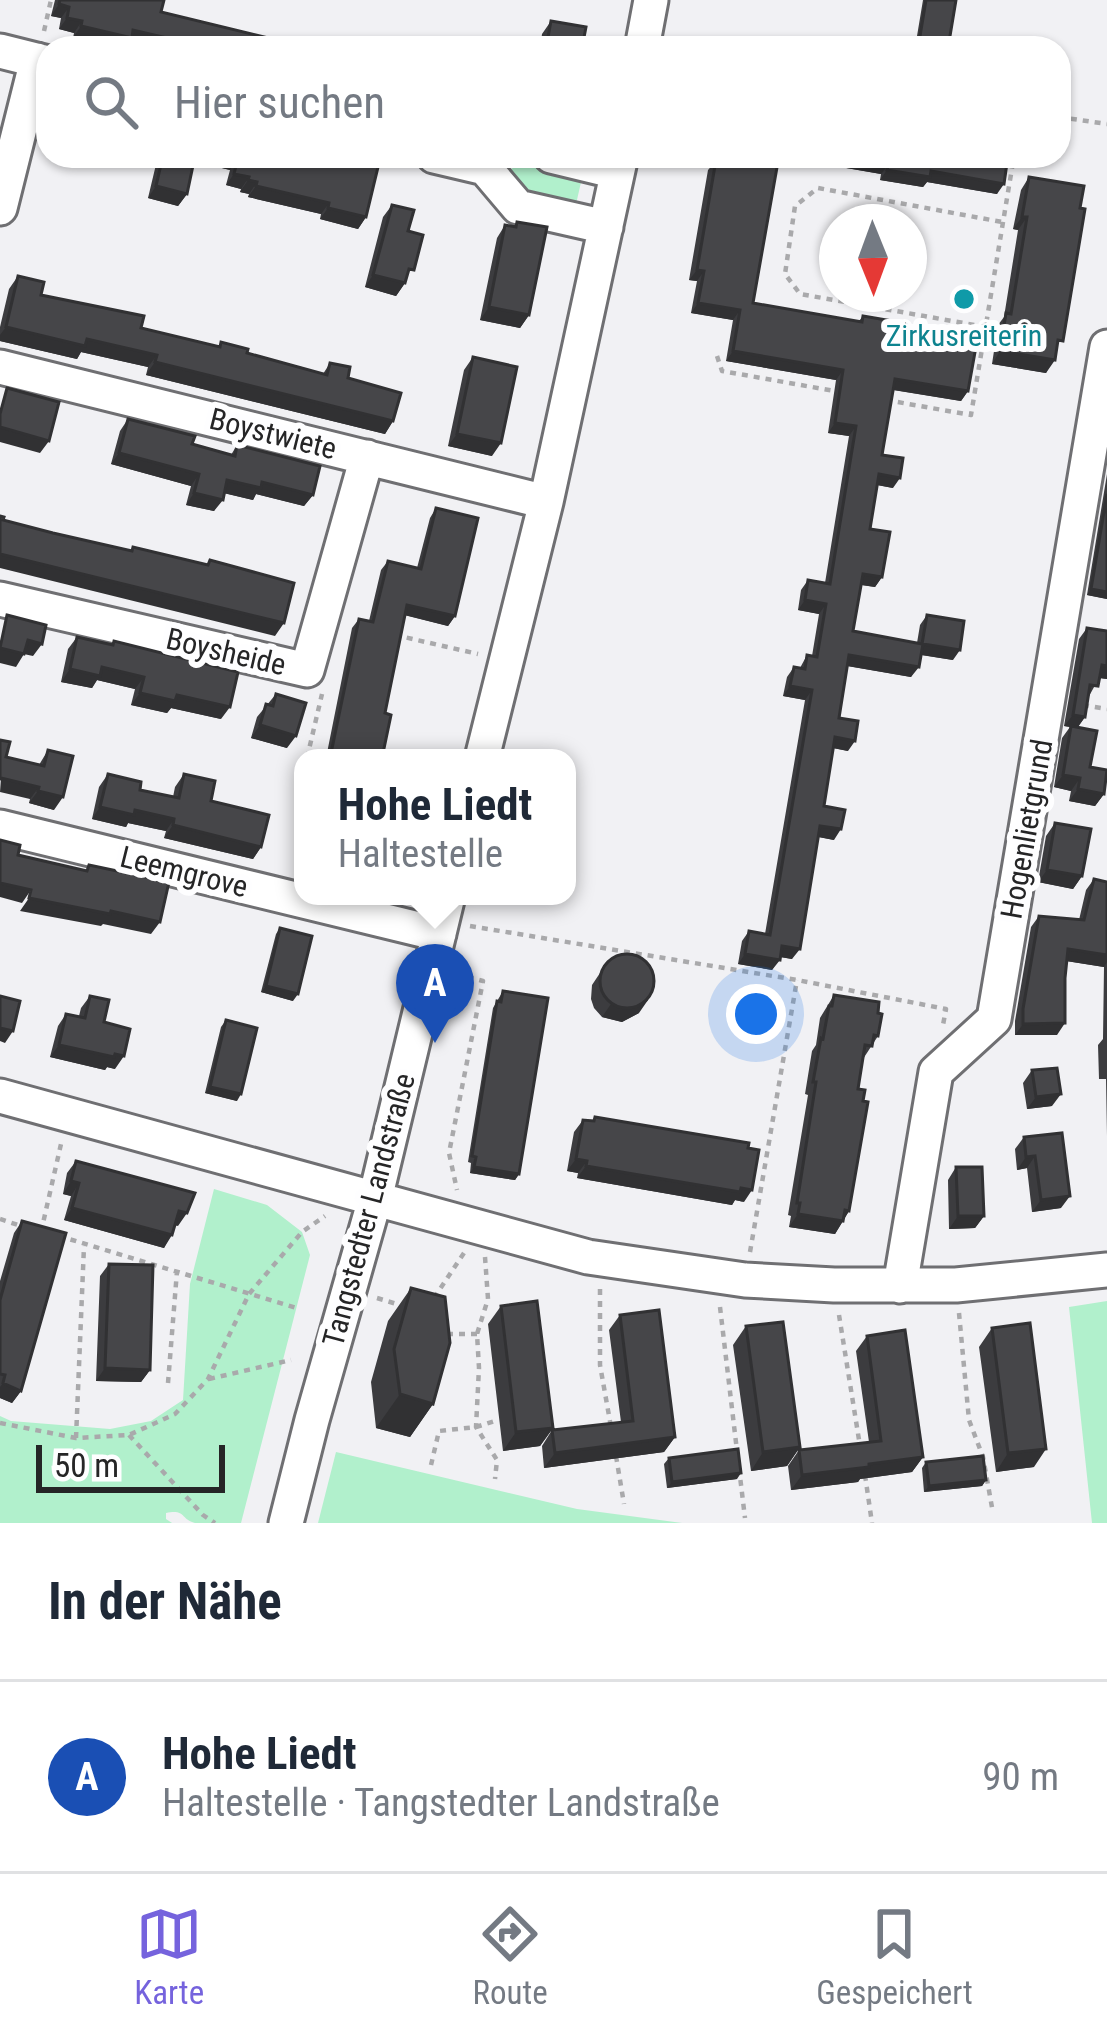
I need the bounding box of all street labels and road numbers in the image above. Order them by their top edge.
street label: Boystwiete [206,401,340,466]
street label: Boysheide [163,621,289,682]
street label: Hogenlietgrund [994,736,1060,921]
street label: Leemgrove [117,839,252,904]
street label: Tangstedter Landstraße [315,1069,422,1350]

